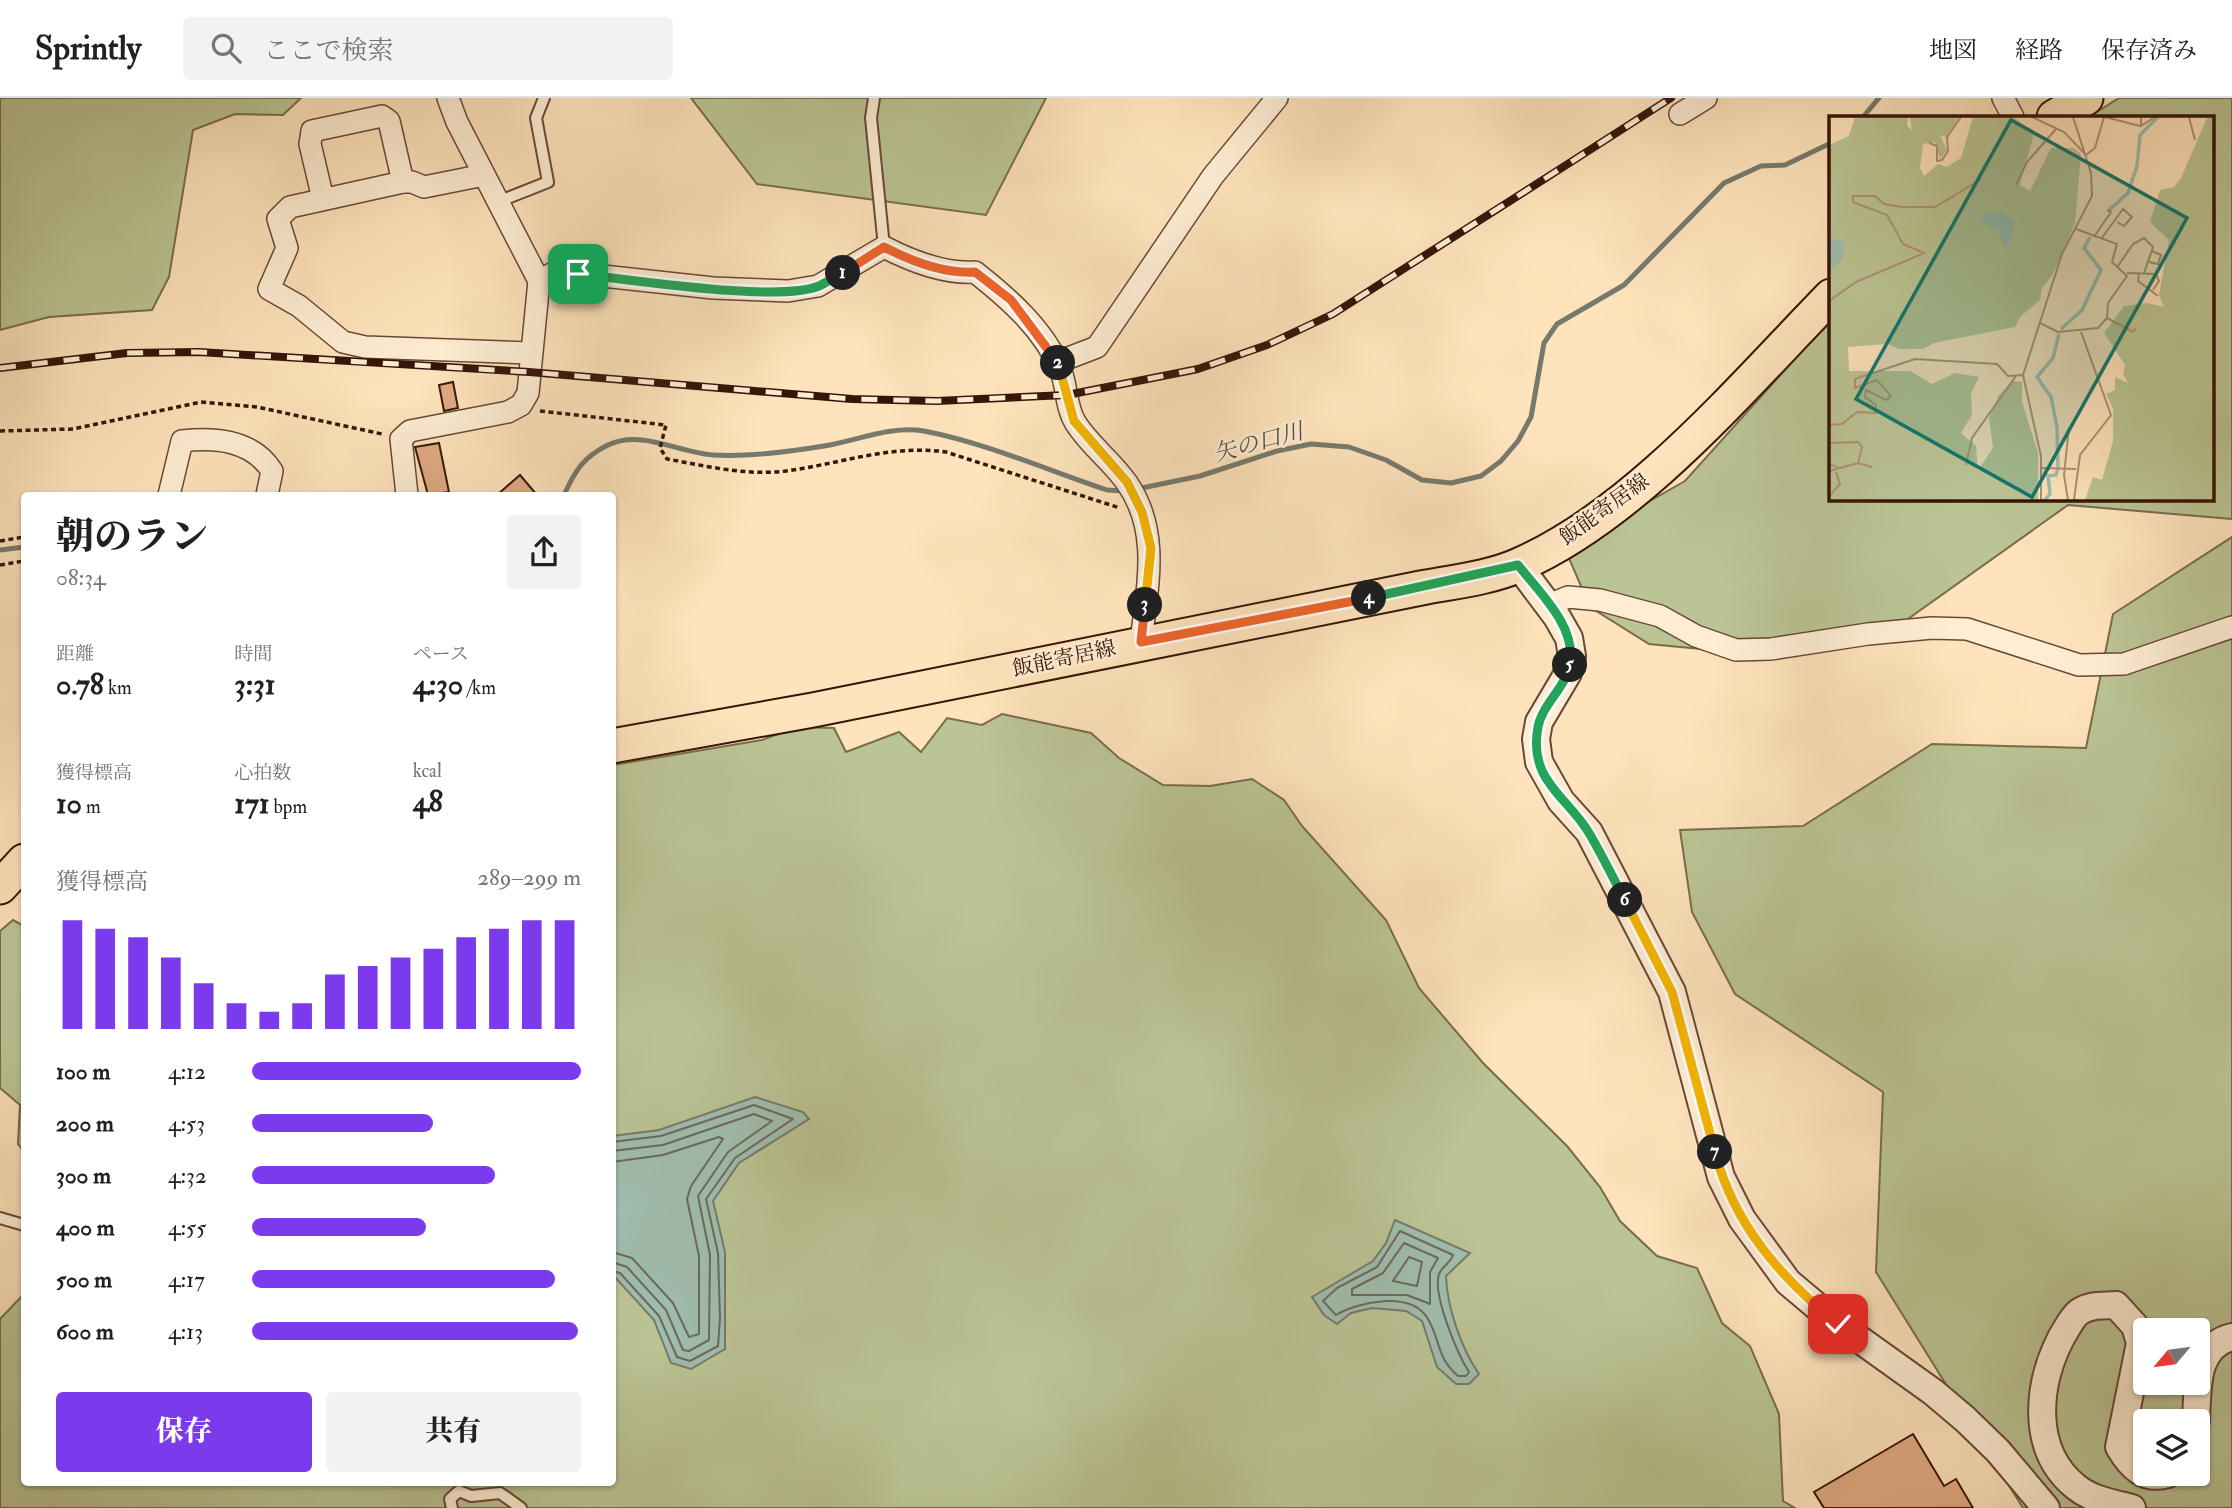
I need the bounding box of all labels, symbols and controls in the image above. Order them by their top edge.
search box [183,17,673,80]
text: Sprintly [35,28,141,69]
icon: search [207,29,245,67]
text: ここで検索 [263,35,393,67]
text: 地図 [1929,35,1977,66]
text: 経路 [2015,35,2063,66]
text: 保存済み [2101,35,2197,66]
inset map [1829,116,2214,500]
pin [548,244,608,304]
icon: arrive [559,255,597,293]
pin: 1 [826,256,860,290]
text: 1 [839,260,846,284]
pin: 2 [1040,345,1076,380]
text: 2 [1053,350,1062,374]
water label: 矢の口川 [1210,416,1309,468]
street label: 飯能寄居線 [1554,468,1655,551]
text: 朝のラン [56,513,208,561]
button: share [507,515,581,589]
text: 08:34 [56,563,105,592]
pin: 4 [1352,580,1386,616]
text: 4 [1363,585,1374,609]
pin: 3 [1128,588,1162,622]
text: 3 [1141,592,1148,616]
street label: 飯能寄居線 [1010,634,1118,683]
text: 距離 [56,642,94,666]
text: 時間 [234,642,272,666]
text: ペース [413,642,469,666]
pin: 5 [1552,648,1588,682]
text: 5 [1565,652,1574,676]
text: 0.78 [56,666,104,703]
text: 3:31 [234,666,276,703]
text: 4:30 [413,666,463,703]
text: km [104,676,132,700]
text: /km [463,676,496,700]
text: kcal [413,759,442,783]
text: 獲得標高 [56,761,132,785]
text: 心拍数 [234,761,291,785]
text: 48 [413,783,443,820]
text: 10 [56,785,82,822]
text: 171 [234,785,270,822]
text: m [82,795,101,819]
text: bpm [270,795,307,819]
text: 289–299 m [477,863,581,892]
text: 獲得標高 [56,867,148,896]
pin: 6 [1608,882,1642,918]
text: 6 [1620,887,1629,911]
text: 100 m [56,1057,110,1086]
text: 4:12 [168,1057,206,1086]
text: 200 m [56,1109,114,1138]
text: 4:53 [168,1109,205,1138]
pin: 7 [1698,1134,1732,1170]
text: 7 [1710,1139,1719,1163]
text: 300 m [56,1161,111,1190]
text: 4:32 [168,1161,207,1190]
text: 400 m [56,1213,115,1242]
text: 4:55 [168,1213,206,1242]
text: 500 m [56,1265,112,1294]
text: 4:17 [168,1265,205,1294]
pin [1808,1294,1868,1354]
icon: check [1819,1305,1857,1343]
text: 600 m [56,1317,114,1346]
text: 4:13 [168,1317,203,1346]
north arrow [2133,1318,2210,1395]
map controls [2133,1318,2210,1486]
button: 保存 [56,1392,312,1472]
button: 共有 [326,1392,581,1472]
button: layers [2133,1409,2210,1486]

